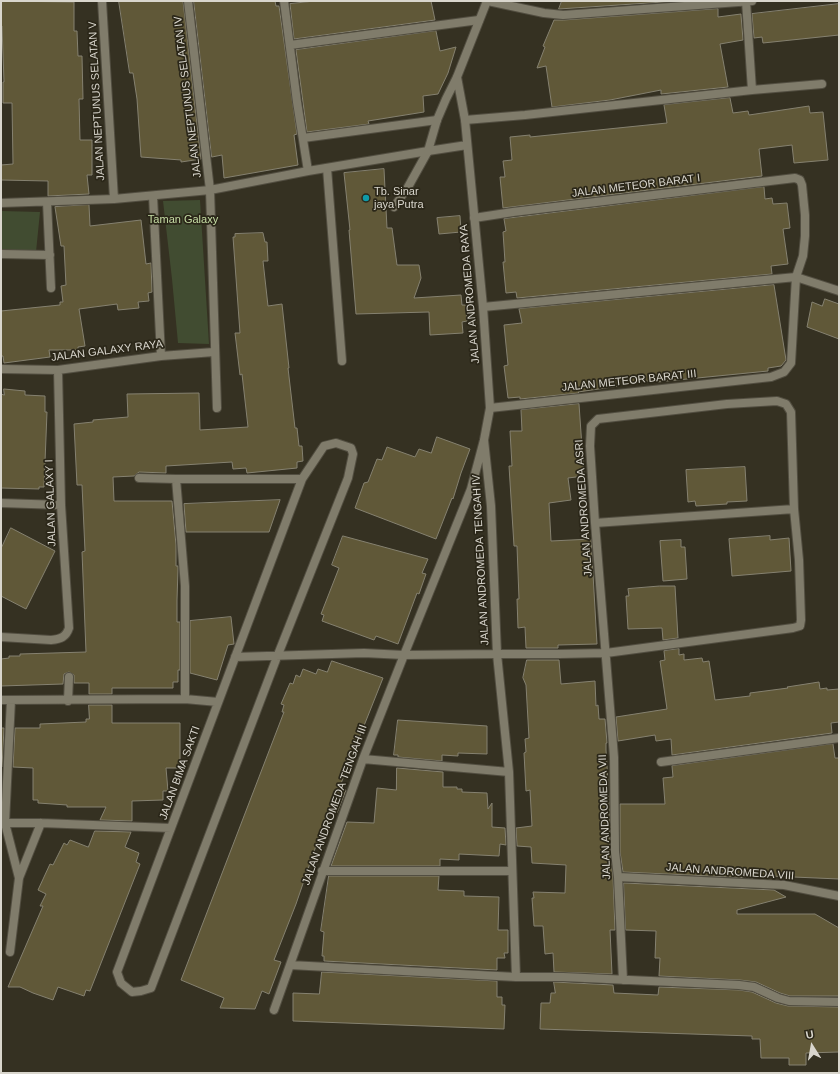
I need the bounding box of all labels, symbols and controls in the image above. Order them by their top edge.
street label: JALAN NEPTUNUS SELATAN IV [172,15,204,179]
street label: JALAN NEPTUNUS SELATAN V [86,21,108,181]
street label: JALAN METEOR BARAT I [571,172,701,200]
place label: Tb. Sinar jaya Putra [374,185,424,211]
marker: Tb. Sinar jaya Putra [361,193,371,203]
park label: Taman Galaxy [148,213,218,227]
street label: JALAN ANDROMEDA RAYA [457,224,483,364]
street label: JALAN GALAXY RAYA [50,338,164,364]
street label: JALAN METEOR BARAT III [561,367,697,395]
street label: JALAN ANDROMEDA ASRI [573,439,595,577]
street label: JALAN GALAXY I [43,459,59,547]
street label: JALAN ANDROMEDA TENGAH IV [470,474,492,646]
street label: JALAN ANDROMEDA TENGAH III [300,723,370,887]
street label: JALAN BIMA SAKTI [157,724,203,822]
street label: JALAN ANDROMEDA VII [596,754,614,880]
street label: JALAN ANDROMEDA VIII [666,861,794,883]
north arrow [792,1026,832,1066]
text: U [805,1028,815,1041]

